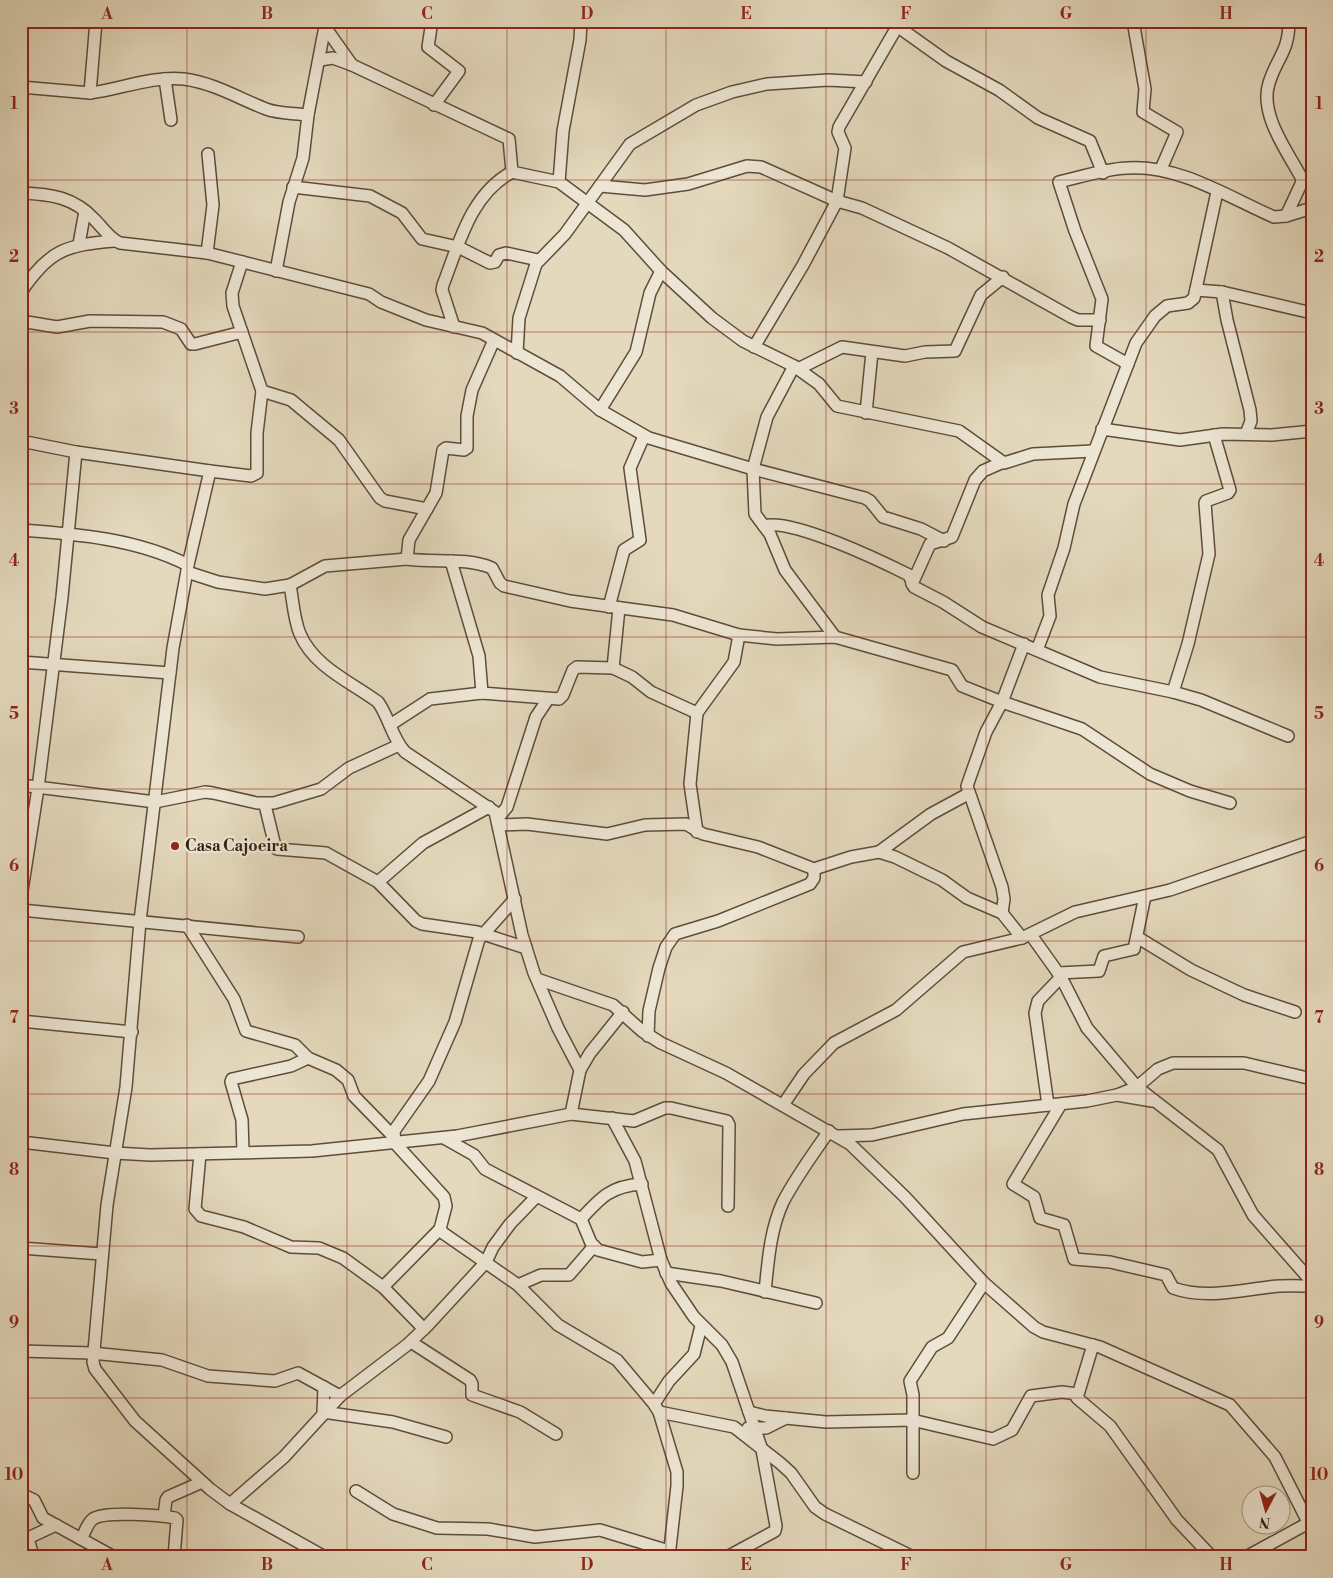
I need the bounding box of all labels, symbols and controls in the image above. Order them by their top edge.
text: A [100,4,113,24]
text: B [261,4,273,24]
text: C [421,4,433,24]
text: D [581,4,594,24]
text: E [740,4,752,24]
text: F [900,4,912,24]
text: G [1060,4,1073,24]
text: H [1219,4,1233,24]
text: 1 [10,94,18,114]
text: 1 [1315,94,1323,114]
text: 2 [9,247,19,267]
text: 2 [1314,247,1324,267]
text: 3 [9,399,19,419]
text: 3 [1314,399,1324,419]
text: 4 [9,551,20,571]
text: 4 [1314,551,1325,571]
text: 5 [9,704,19,724]
text: 5 [1314,704,1324,724]
place label: Casa Cajoeira [185,836,288,856]
marker: Casa Cajoeira [169,840,181,852]
text: 6 [9,856,19,876]
text: 6 [1314,856,1324,876]
text: 7 [9,1008,19,1028]
text: 7 [1314,1008,1324,1028]
text: 8 [9,1160,19,1180]
text: 8 [1314,1160,1324,1180]
text: 9 [9,1313,19,1333]
text: 9 [1314,1313,1324,1333]
text: 10 [5,1465,23,1485]
text: 10 [1310,1465,1328,1485]
north arrow [1240,1486,1290,1536]
text: N [1258,1512,1271,1531]
text: A [100,1555,113,1575]
text: B [261,1555,273,1575]
text: C [421,1555,433,1575]
text: D [581,1555,594,1575]
text: E [740,1555,752,1575]
text: F [900,1555,912,1575]
text: G [1060,1555,1073,1575]
text: H [1219,1555,1233,1575]

